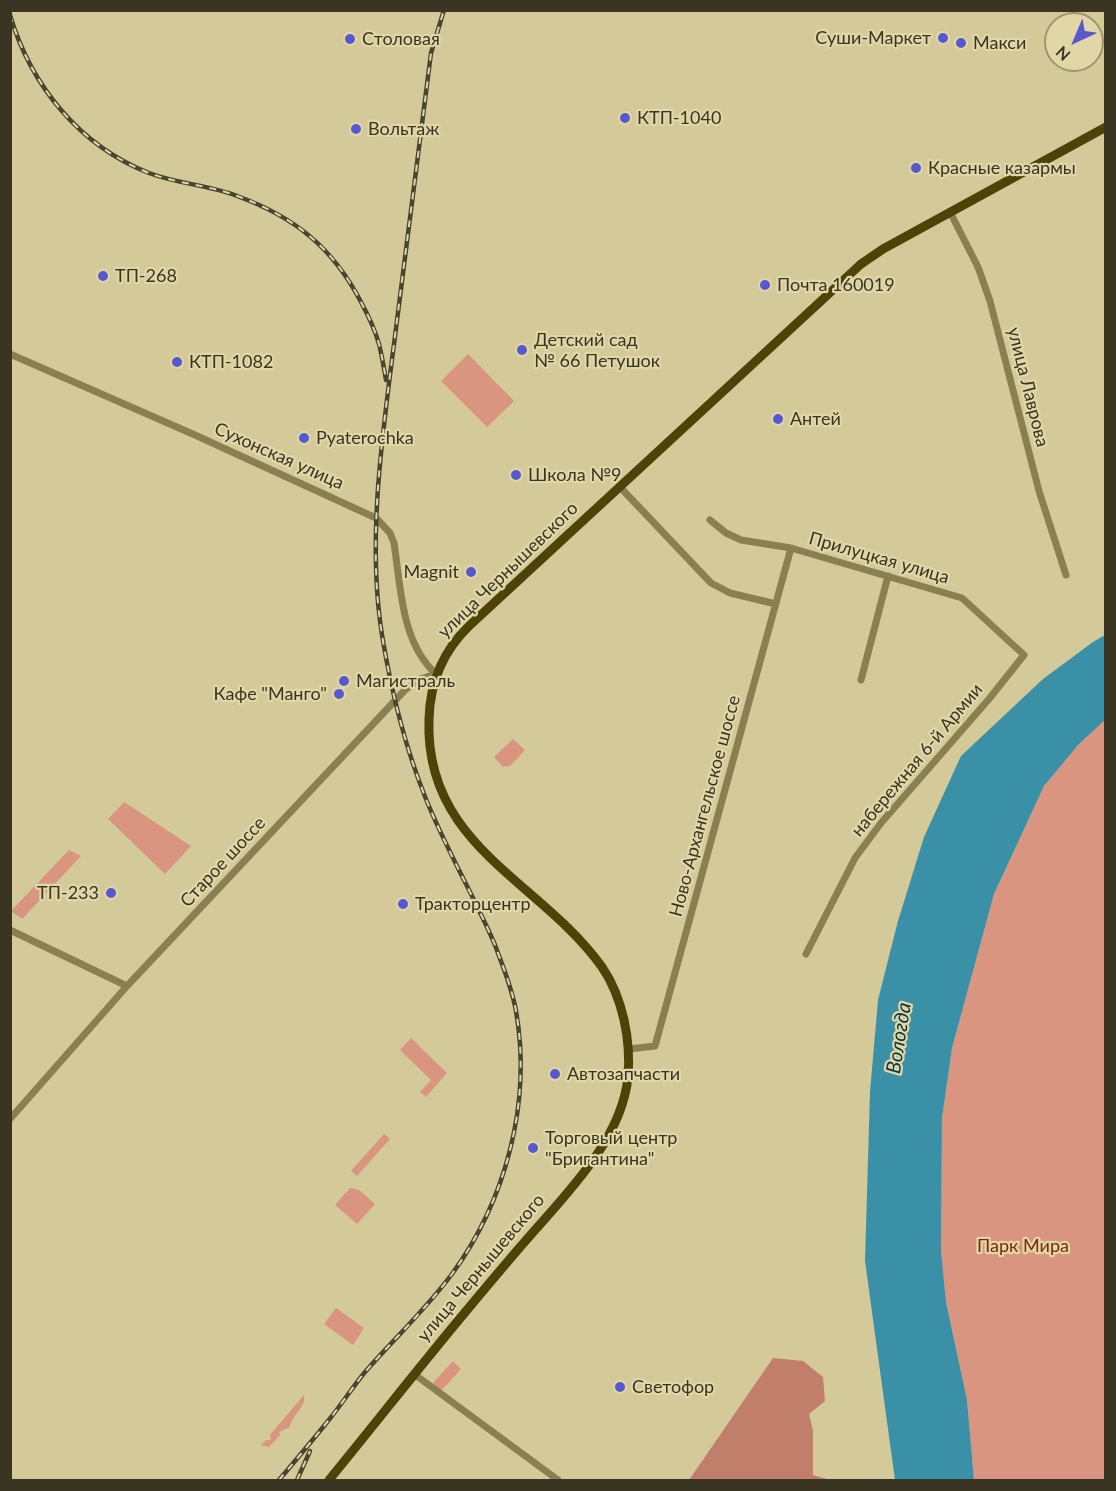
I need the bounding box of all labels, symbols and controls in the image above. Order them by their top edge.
north arrow [1044,12,1104,72]
place label: Суши-Маркет [815,27,931,49]
place label: Столовая [362,28,440,50]
marker: Суши-Маркет [936,31,950,45]
marker: Столовая [343,32,357,46]
place label: Макси [973,32,1026,54]
marker: Макси [954,36,968,50]
text: N [1052,43,1074,65]
place label: КТП-1040 [637,107,721,129]
marker: КТП-1040 [618,111,632,125]
place label: Вольтаж [368,118,439,140]
marker: Вольтаж [349,122,363,136]
place label: Красные казармы [928,157,1076,179]
marker: Красные казармы [909,161,923,175]
place label: ТП-268 [115,265,177,287]
marker: ТП-268 [96,269,110,283]
place label: Почта 160019 [777,274,895,296]
marker: Почта 160019 [758,278,772,292]
street label: улица Лаврова [1003,325,1053,449]
place label: Детский сад № 66 Петушок [534,329,660,372]
marker: Детский сад № 66 Петушок [515,343,529,357]
place label: КТП-1082 [189,351,273,373]
marker: КТП-1082 [170,355,184,369]
place label: Антей [790,408,841,430]
marker: Антей [771,412,785,426]
street label: Сухонская улица [211,418,347,494]
place label: Pyaterochka [316,427,414,449]
marker: Pyaterochka [297,431,311,445]
place label: Школа №9 [528,464,621,486]
marker: Школа №9 [509,468,523,482]
street label: улица Чернышевского [433,498,583,642]
street label: Прилуцкая улица [806,528,952,588]
place label: Magnit [403,561,459,583]
marker: Magnit [464,565,478,579]
place label: Магистраль [356,670,455,692]
marker: Магистраль [337,674,351,688]
street label: набережная 6-й Армии [847,679,987,841]
place label: Кафе "Манго" [214,683,327,705]
marker: Кафе "Манго" [332,687,346,701]
street label: Ново-Архангельское шоссе [665,693,745,919]
street label: Старое шоссе [176,812,270,912]
place label: ТП-233 [37,882,99,904]
marker: ТП-233 [104,886,118,900]
place label: Тракторцентр [415,893,531,915]
marker: Тракторцентр [396,897,410,911]
water label: Вологда [882,1001,916,1075]
place label: Автозапчасти [567,1063,680,1085]
marker: Автозапчасти [548,1067,562,1081]
place label: Торговый центр "Бригантина" [545,1127,677,1170]
marker: Торговый центр "Бригантина" [526,1141,540,1155]
street label: улица Чернышевского [413,1190,549,1346]
park label: Парк Мира [977,1235,1069,1257]
place label: Светофор [632,1376,714,1398]
marker: Светофор [613,1380,627,1394]

